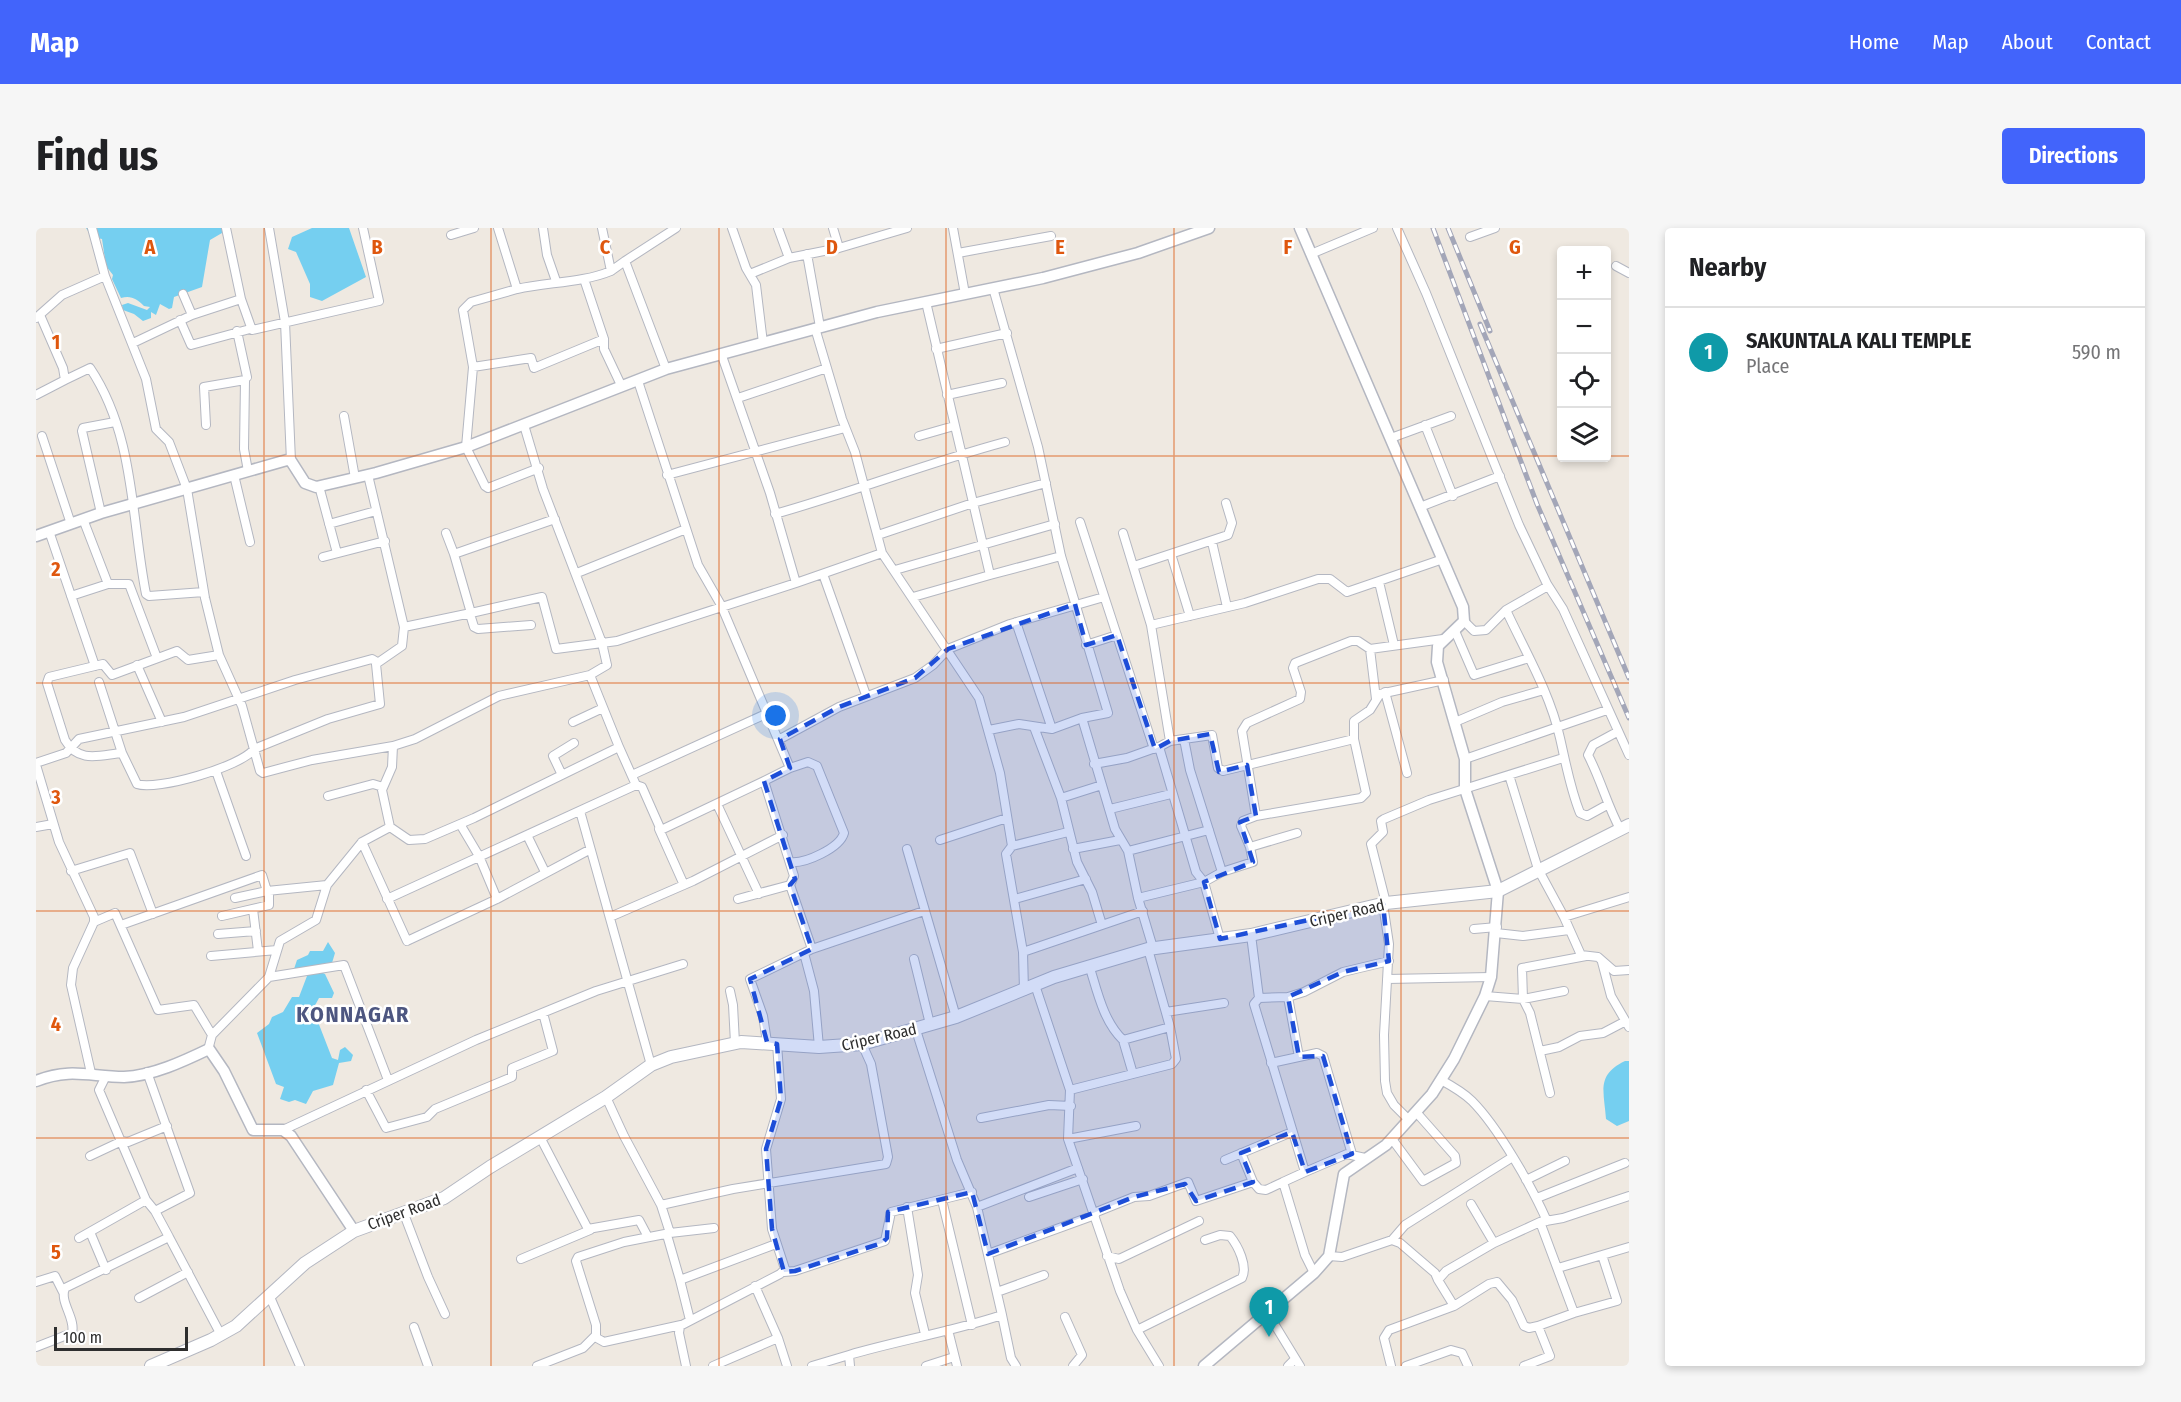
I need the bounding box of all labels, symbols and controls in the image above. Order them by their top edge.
text: Map [30,26,79,59]
text: Home [1849,29,1899,55]
text: Map [1932,29,1969,55]
text: About [2002,29,2053,55]
text: Contact [2086,29,2151,55]
button: Directions [2002,128,2145,184]
text: Find us [36,131,158,181]
text: A [144,235,157,259]
text: B [371,235,383,259]
text: C [600,235,611,259]
text: D [826,235,838,259]
text: E [1055,235,1065,259]
text: F [1284,235,1293,259]
text: G [1509,235,1521,259]
map controls [1557,246,1611,462]
button: + [1557,246,1611,300]
text: Nearby [1689,252,1766,283]
button: − [1557,300,1611,354]
text: SAKUNTALA KALI TEMPLE [1746,327,1971,354]
text: 1 [52,330,60,354]
text: 1 [1704,340,1713,364]
text: 590 m [2072,340,2121,364]
button: locate [1557,354,1611,408]
text: Place [1746,354,1789,378]
button: layers [1557,408,1611,462]
text: 2 [50,557,61,581]
your location [761,701,790,730]
text: 3 [50,785,61,809]
street label: Criper Road [1308,895,1386,931]
district label: KONNAGAR [296,1001,410,1028]
text: 4 [51,1012,61,1036]
street label: Criper Road [840,1019,918,1055]
street label: Criper Road [365,1190,443,1234]
text: 5 [51,1240,61,1264]
pin: 1 [1250,1288,1288,1337]
scale bar [54,1324,188,1352]
text: 100 m [63,1328,102,1347]

